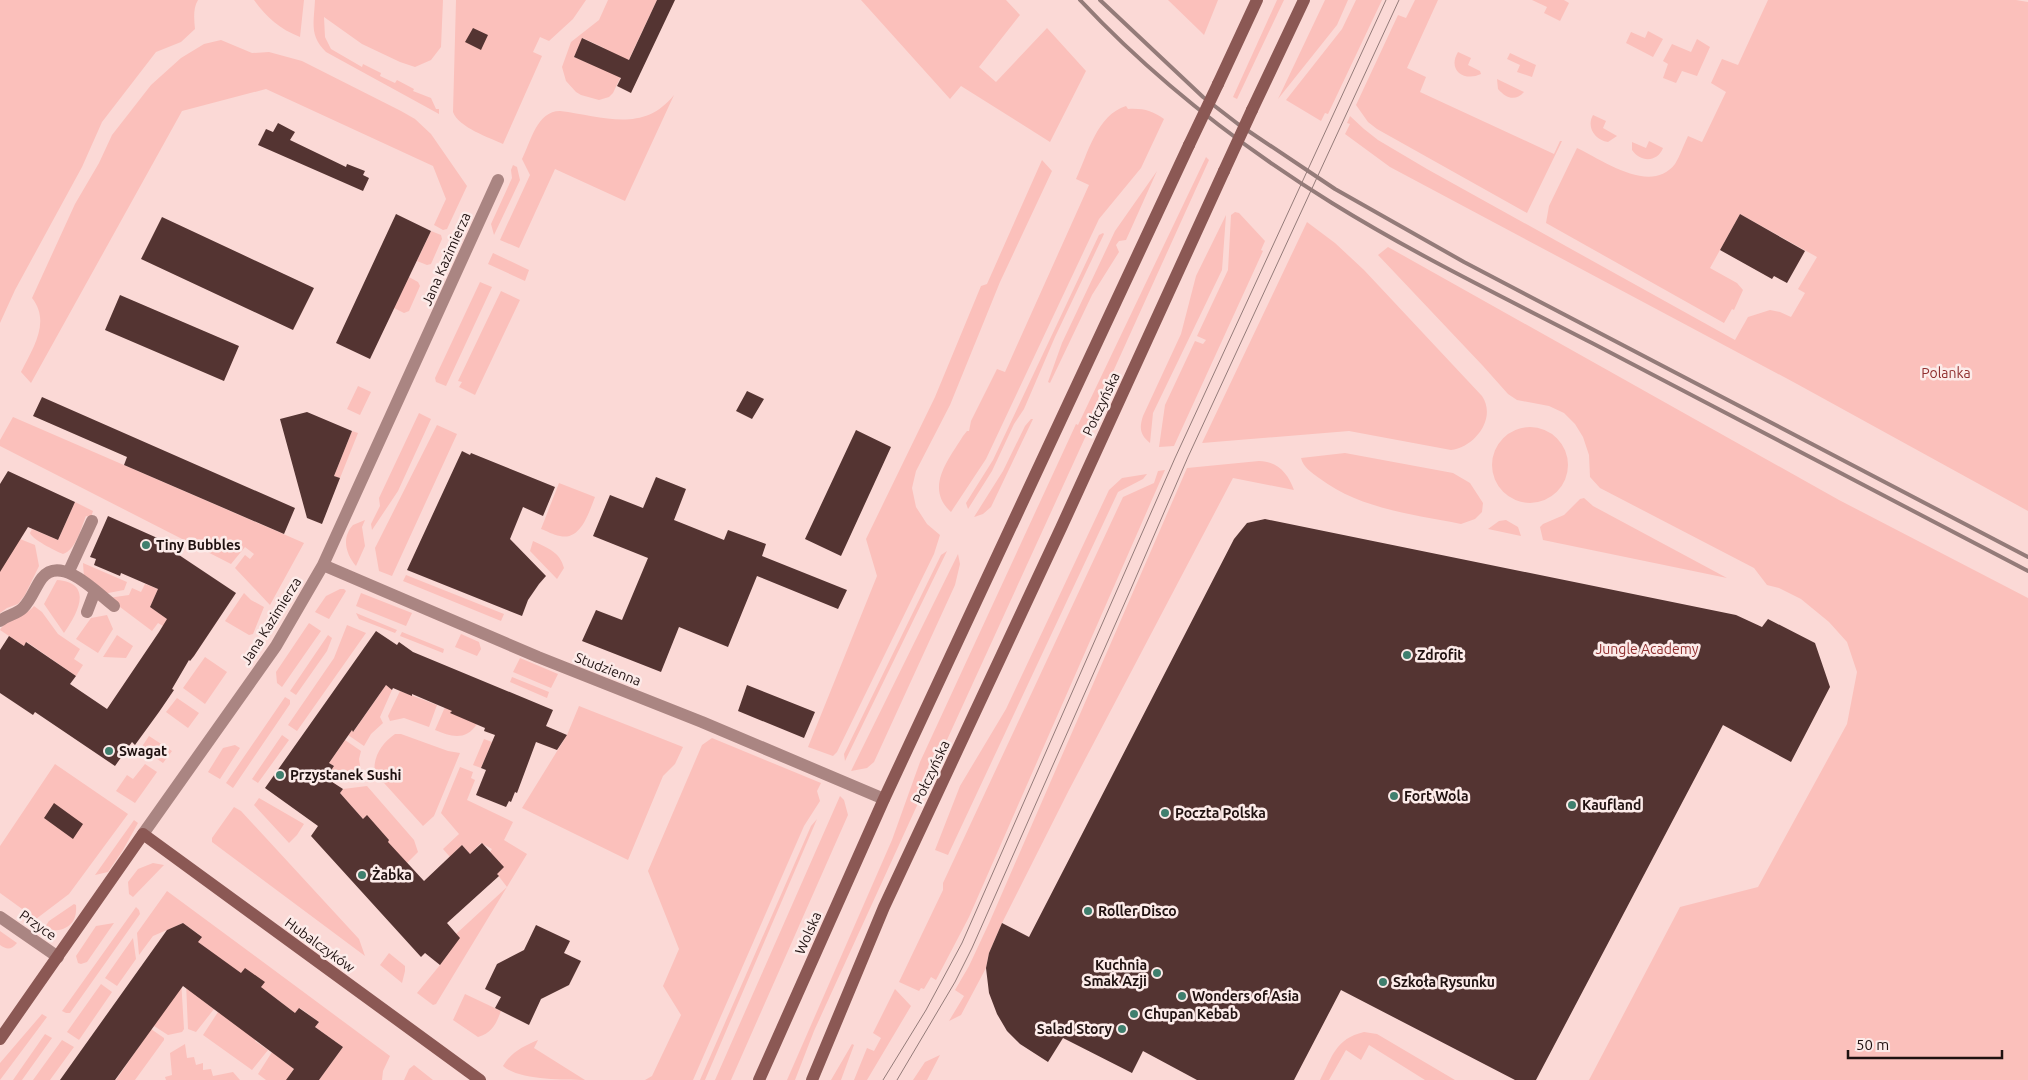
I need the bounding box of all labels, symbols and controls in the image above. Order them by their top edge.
street label: Jana Kazimierza [418,210,474,308]
park label: Polanka [1921,365,1971,381]
street label: Połczyńska [1079,370,1123,438]
place label: Tiny Bubbles [156,537,241,553]
marker: Tiny Bubbles [140,539,152,551]
street label: Jana Kazimierza [238,574,304,668]
park label: Jungle Academy [1595,641,1699,657]
place label: Zdrofit [1417,647,1463,663]
street label: Studzienna [573,649,643,689]
marker: Zdrofit [1401,649,1413,661]
street label: Połczyńska [909,738,953,806]
place label: Swagat [119,743,167,759]
marker: Swagat [103,745,115,757]
place label: Przystanek Sushi [290,767,402,783]
marker: Przystanek Sushi [274,769,286,781]
place label: Fort Wola [1404,788,1469,804]
marker: Fort Wola [1388,790,1400,802]
place label: Kaufland [1582,797,1641,813]
marker: Kaufland [1566,799,1578,811]
place label: Poczta Polska [1175,805,1266,821]
marker: Poczta Polska [1159,807,1171,819]
place label: Żabka [372,866,412,883]
marker: Żabka [356,869,368,881]
place label: Roller Disco [1098,903,1177,919]
marker: Roller Disco [1082,905,1094,917]
street label: Przyce [17,907,59,943]
street label: Wolska [792,909,824,957]
street label: Hubalczyków [282,914,358,976]
place label: Kuchnia Smak Azji [1083,957,1147,989]
marker: Kuchnia Smak Azji [1151,967,1163,979]
place label: Szkoła Rysunku [1393,974,1495,990]
marker: Szkoła Rysunku [1377,976,1389,988]
place label: Wonders of Asia [1192,988,1299,1004]
marker: Wonders of Asia [1176,990,1188,1002]
place label: Chupan Kebab [1144,1006,1238,1022]
marker: Chupan Kebab [1128,1008,1140,1020]
place label: Salad Story [1037,1021,1113,1037]
marker: Salad Story [1116,1023,1128,1035]
scale bar [1848,1028,2002,1060]
text: 50 m [1856,1036,1889,1053]

